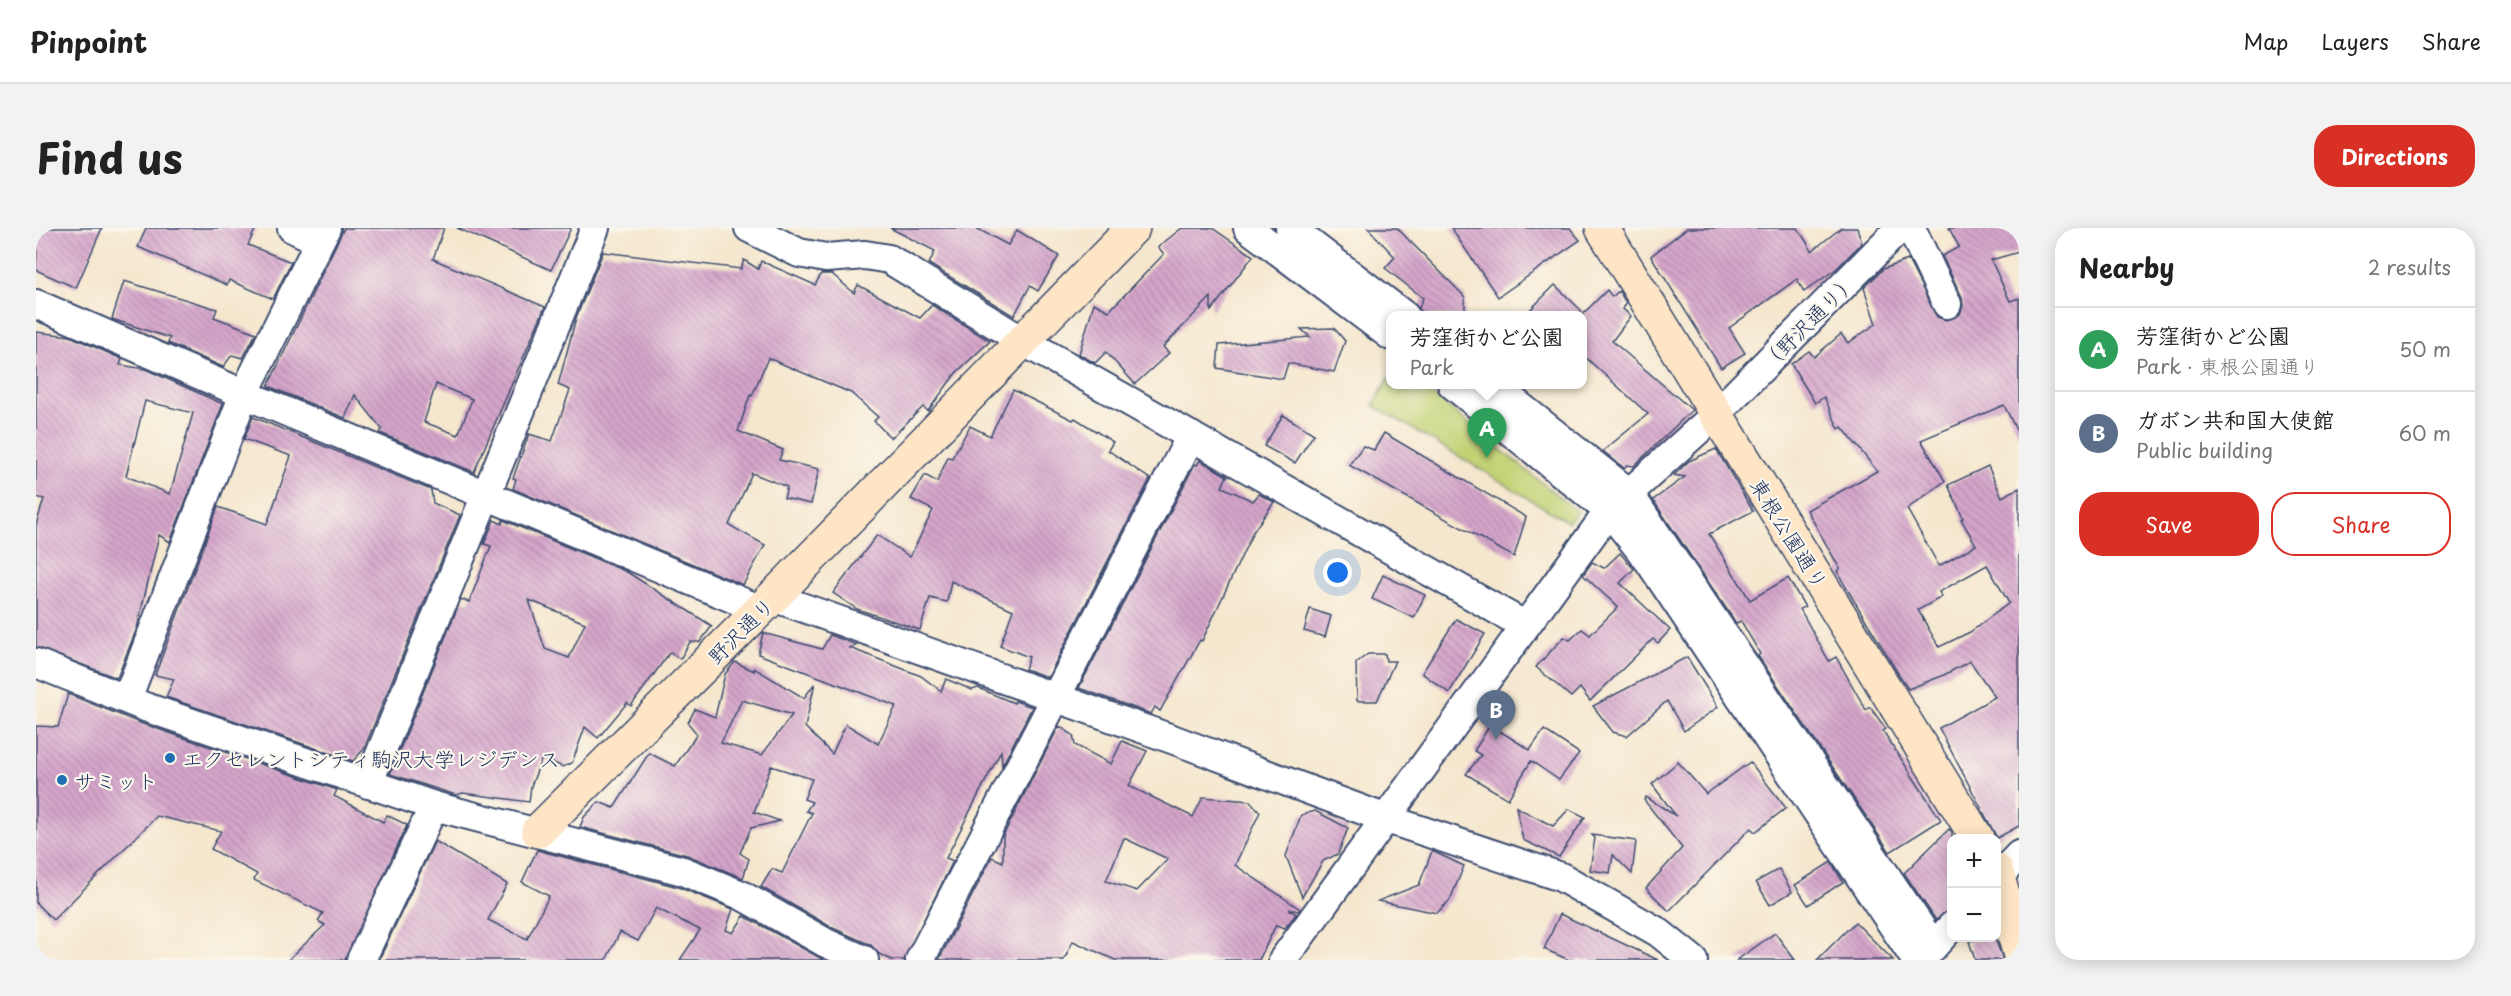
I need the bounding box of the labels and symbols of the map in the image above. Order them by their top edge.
street label: （野沢通り） [1752,265,1864,377]
pin: A [1468,408,1506,458]
street label: 東根公園通り [1743,471,1837,595]
your location [1323,558,1352,587]
street label: 野沢通り [699,589,781,671]
pin: B [1476,690,1516,740]
place label: エクセレントシティ駒沢大学レジデンス [182,742,560,774]
marker: エクセレントシティ駒沢大学レジデンス [163,751,177,765]
place label: サミット [74,764,158,796]
marker: サミット [55,773,69,787]

